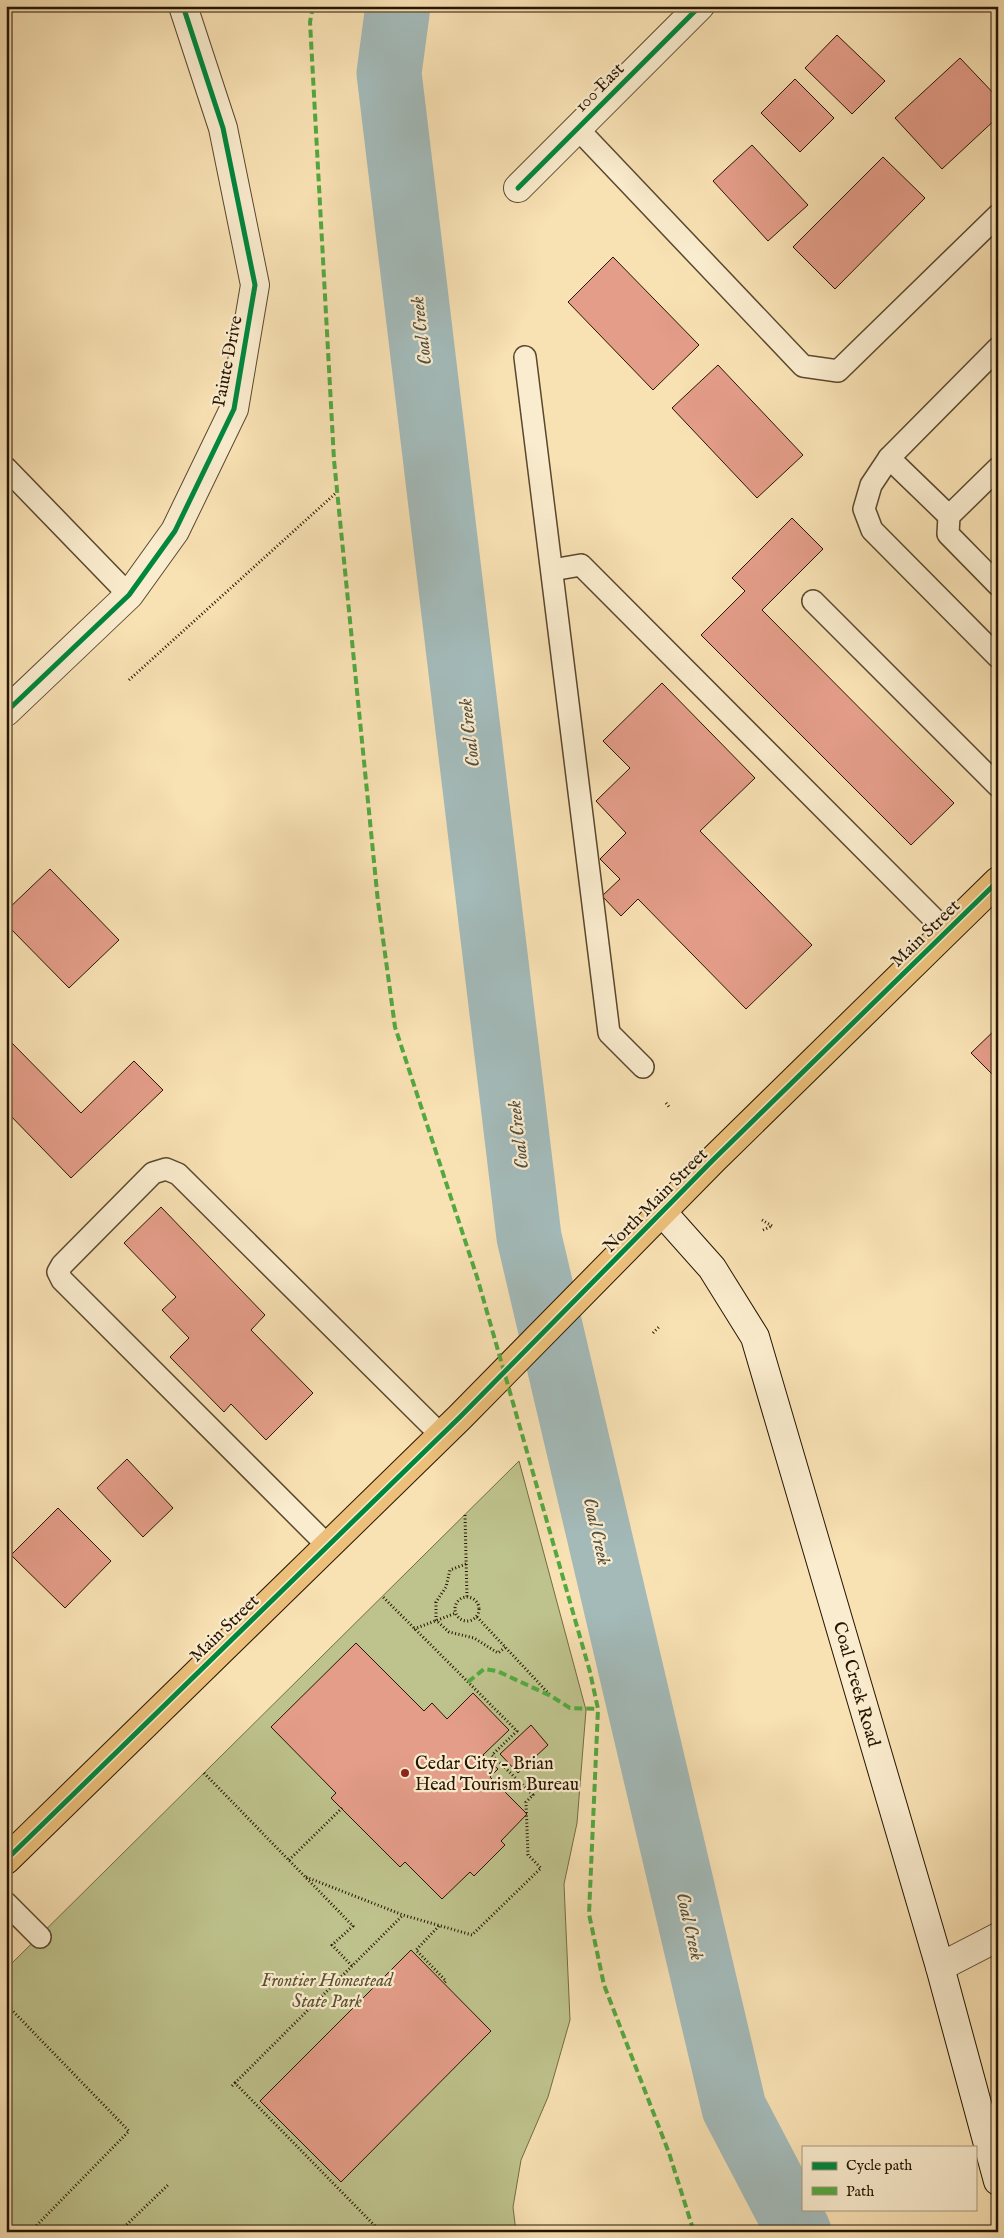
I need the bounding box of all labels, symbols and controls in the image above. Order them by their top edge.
street label: 100 East [570,58,630,118]
water label: Coal Creek [406,295,438,367]
street label: Paiute Drive [208,314,249,409]
water label: Coal Creek [454,697,486,769]
street label: Main Street [886,895,966,973]
water label: Coal Creek [503,1099,535,1171]
street label: North Main Street [599,1144,713,1258]
water label: Coal Creek [577,1495,616,1568]
street label: Main Street [185,1590,265,1668]
street label: Coal Creek Road [827,1619,885,1750]
place label: Cedar City - Brian Head Tourism Bureau [415,1753,579,1797]
marker: Cedar City - Brian Head Tourism Bureau [399,1767,411,1779]
water label: Coal Creek [670,1890,709,1963]
park label: Frontier Homestead State Park [261,1970,394,2014]
legend [802,2146,976,2210]
text: Cycle path [846,2156,912,2175]
text: Path [846,2182,874,2201]

